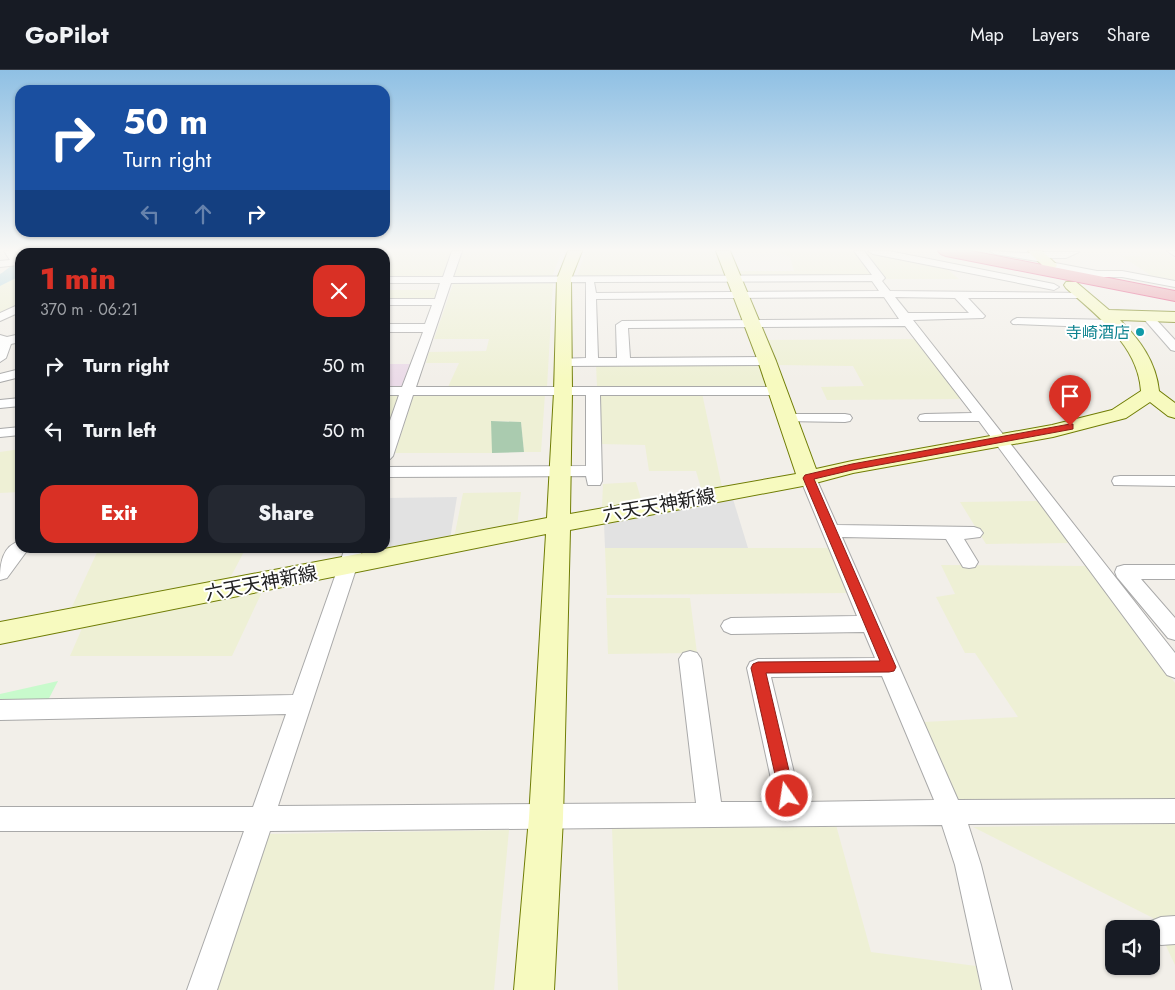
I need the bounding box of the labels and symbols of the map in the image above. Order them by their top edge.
place label: 寺崎酒店 [1066,321,1130,344]
marker: 寺崎酒店 [1134,326,1146,338]
pin [1049,375,1091,426]
street label: 六天天神新線 [601,482,717,528]
street label: 六天天神新線 [202,559,320,607]
position arrow [760,769,812,821]

